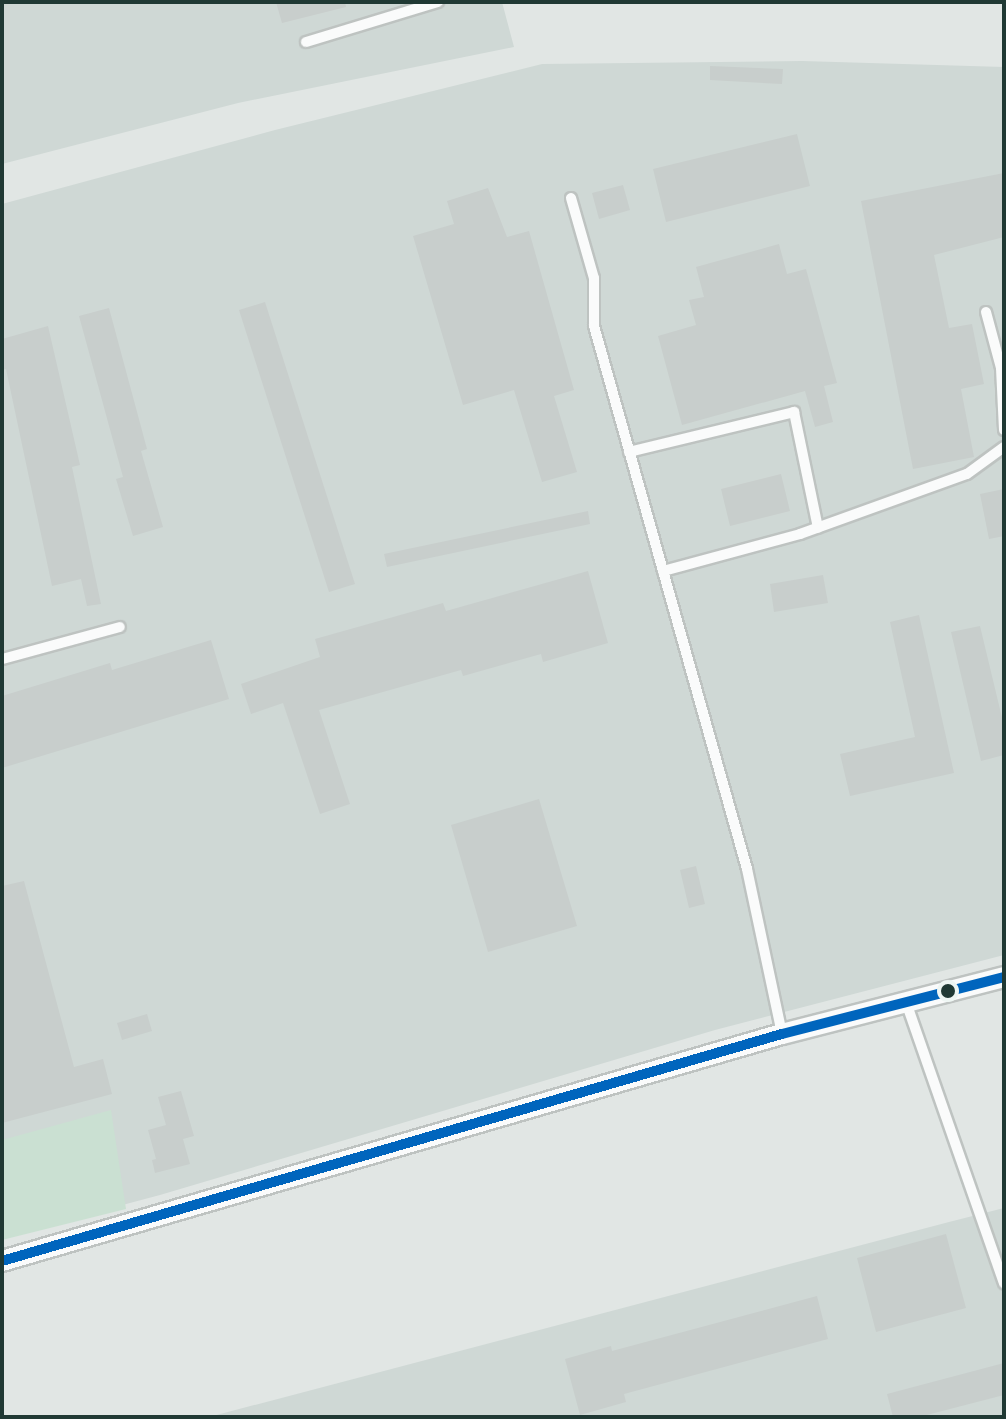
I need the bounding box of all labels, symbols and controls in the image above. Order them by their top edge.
unlabelled marker [940,983,956,999]

